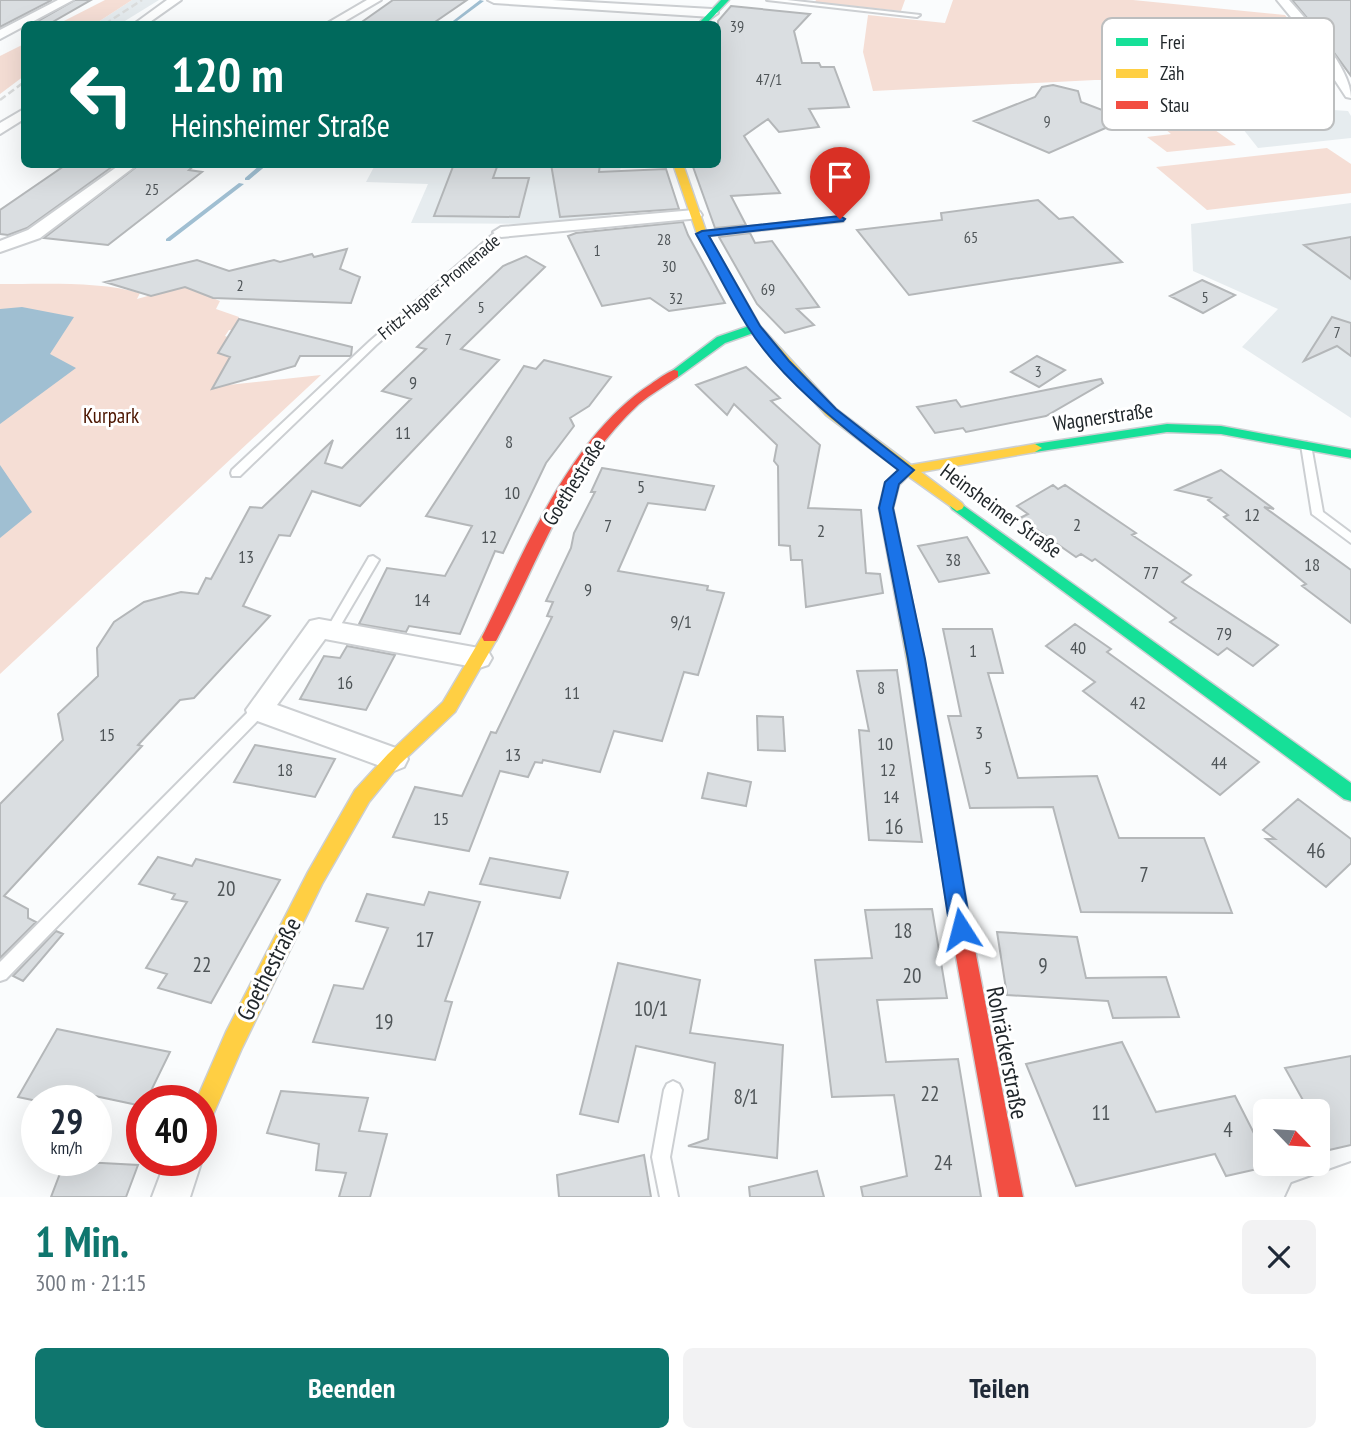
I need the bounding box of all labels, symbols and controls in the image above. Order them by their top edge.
house number: 39 [730,16,744,36]
legend [1102,18,1334,130]
text: Frei [1160,30,1185,54]
text: 120 m [171,42,284,106]
icon: left [56,49,147,140]
text: Zäh [1160,61,1184,85]
house number: 47/1 [756,69,782,89]
text: Stau [1160,93,1189,117]
text: Heinsheimer Straße [171,104,390,146]
house number: 9 [1043,111,1051,131]
pin [810,147,870,219]
icon: arrive [821,158,859,196]
house number: 25 [145,179,159,199]
house number: 65 [964,227,978,247]
street label: Fritz-Hagner-Promenade [373,229,504,344]
house number: 28 [657,229,671,249]
house number: 1 [593,240,601,260]
house number: 30 [662,256,676,276]
house number: 2 [236,275,244,295]
house number: 69 [761,279,775,299]
house number: 5 [1201,287,1209,307]
house number: 32 [669,288,683,308]
house number: 5 [477,297,485,317]
house number: 7 [1333,322,1341,342]
house number: 7 [444,329,452,349]
house number: 3 [1034,361,1042,381]
house number: 9 [409,371,417,394]
street label: Wagnerstraße [1051,396,1155,437]
park label: Kurpark [83,402,139,429]
house number: 11 [395,421,411,444]
house number: 8 [505,430,513,453]
street label: Goethestraße [536,433,611,530]
street label: Heinsheimer Straße [935,457,1067,564]
house number: 5 [637,475,645,498]
house number: 10 [504,481,520,504]
house number: 12 [1244,503,1260,526]
house number: 2 [1073,513,1081,536]
house number: 7 [604,514,612,537]
house number: 2 [817,519,825,542]
house number: 12 [481,525,497,548]
house number: 13 [238,545,254,568]
house number: 38 [945,548,961,571]
house number: 18 [1304,553,1320,576]
house number: 77 [1143,561,1159,584]
house number: 9 [584,578,592,601]
house number: 14 [414,588,430,611]
house number: 9/1 [670,610,692,633]
house number: 79 [1216,622,1232,645]
house number: 40 [1070,636,1086,659]
house number: 1 [969,639,977,662]
house number: 16 [337,671,353,694]
house number: 8 [877,676,885,699]
house number: 11 [564,681,580,704]
house number: 42 [1130,691,1146,714]
house number: 3 [975,721,983,744]
house number: 15 [99,723,115,746]
house number: 10 [877,732,893,755]
house number: 13 [505,743,521,766]
house number: 44 [1211,751,1227,774]
house number: 5 [984,756,992,779]
house number: 18 [277,758,293,781]
house number: 12 [880,758,896,781]
house number: 14 [883,785,899,808]
house number: 15 [433,807,449,830]
house number: 16 [885,813,903,840]
house number: 46 [1307,837,1325,864]
house number: 7 [1139,861,1149,888]
house number: 20 [217,875,235,902]
position arrow [924,892,998,966]
street label: Goethestraße [229,912,308,1026]
house number: 18 [894,917,912,944]
house number: 17 [416,926,434,953]
house number: 22 [193,951,211,978]
house number: 9 [1038,952,1048,979]
house number: 20 [903,962,921,989]
street label: Rohräckerstraße [979,984,1036,1122]
house number: 10/1 [634,995,668,1022]
house number: 19 [375,1008,393,1035]
house number: 22 [921,1080,939,1107]
house number: 8/1 [733,1083,759,1110]
speed limit sign: 40 [126,1085,217,1176]
text: 29 [50,1098,83,1144]
house number: 11 [1092,1099,1110,1126]
north arrow [1253,1099,1330,1176]
map controls [1253,1099,1330,1176]
house number: 4 [1223,1116,1233,1143]
text: km/h [51,1136,82,1159]
house number: 24 [934,1149,953,1176]
text: 1 Min. [35,1214,129,1269]
button: close [1242,1220,1316,1294]
text: 300 m · 21:15 [35,1268,147,1297]
button: Beenden [35,1348,669,1428]
button: Teilen [683,1348,1316,1428]

